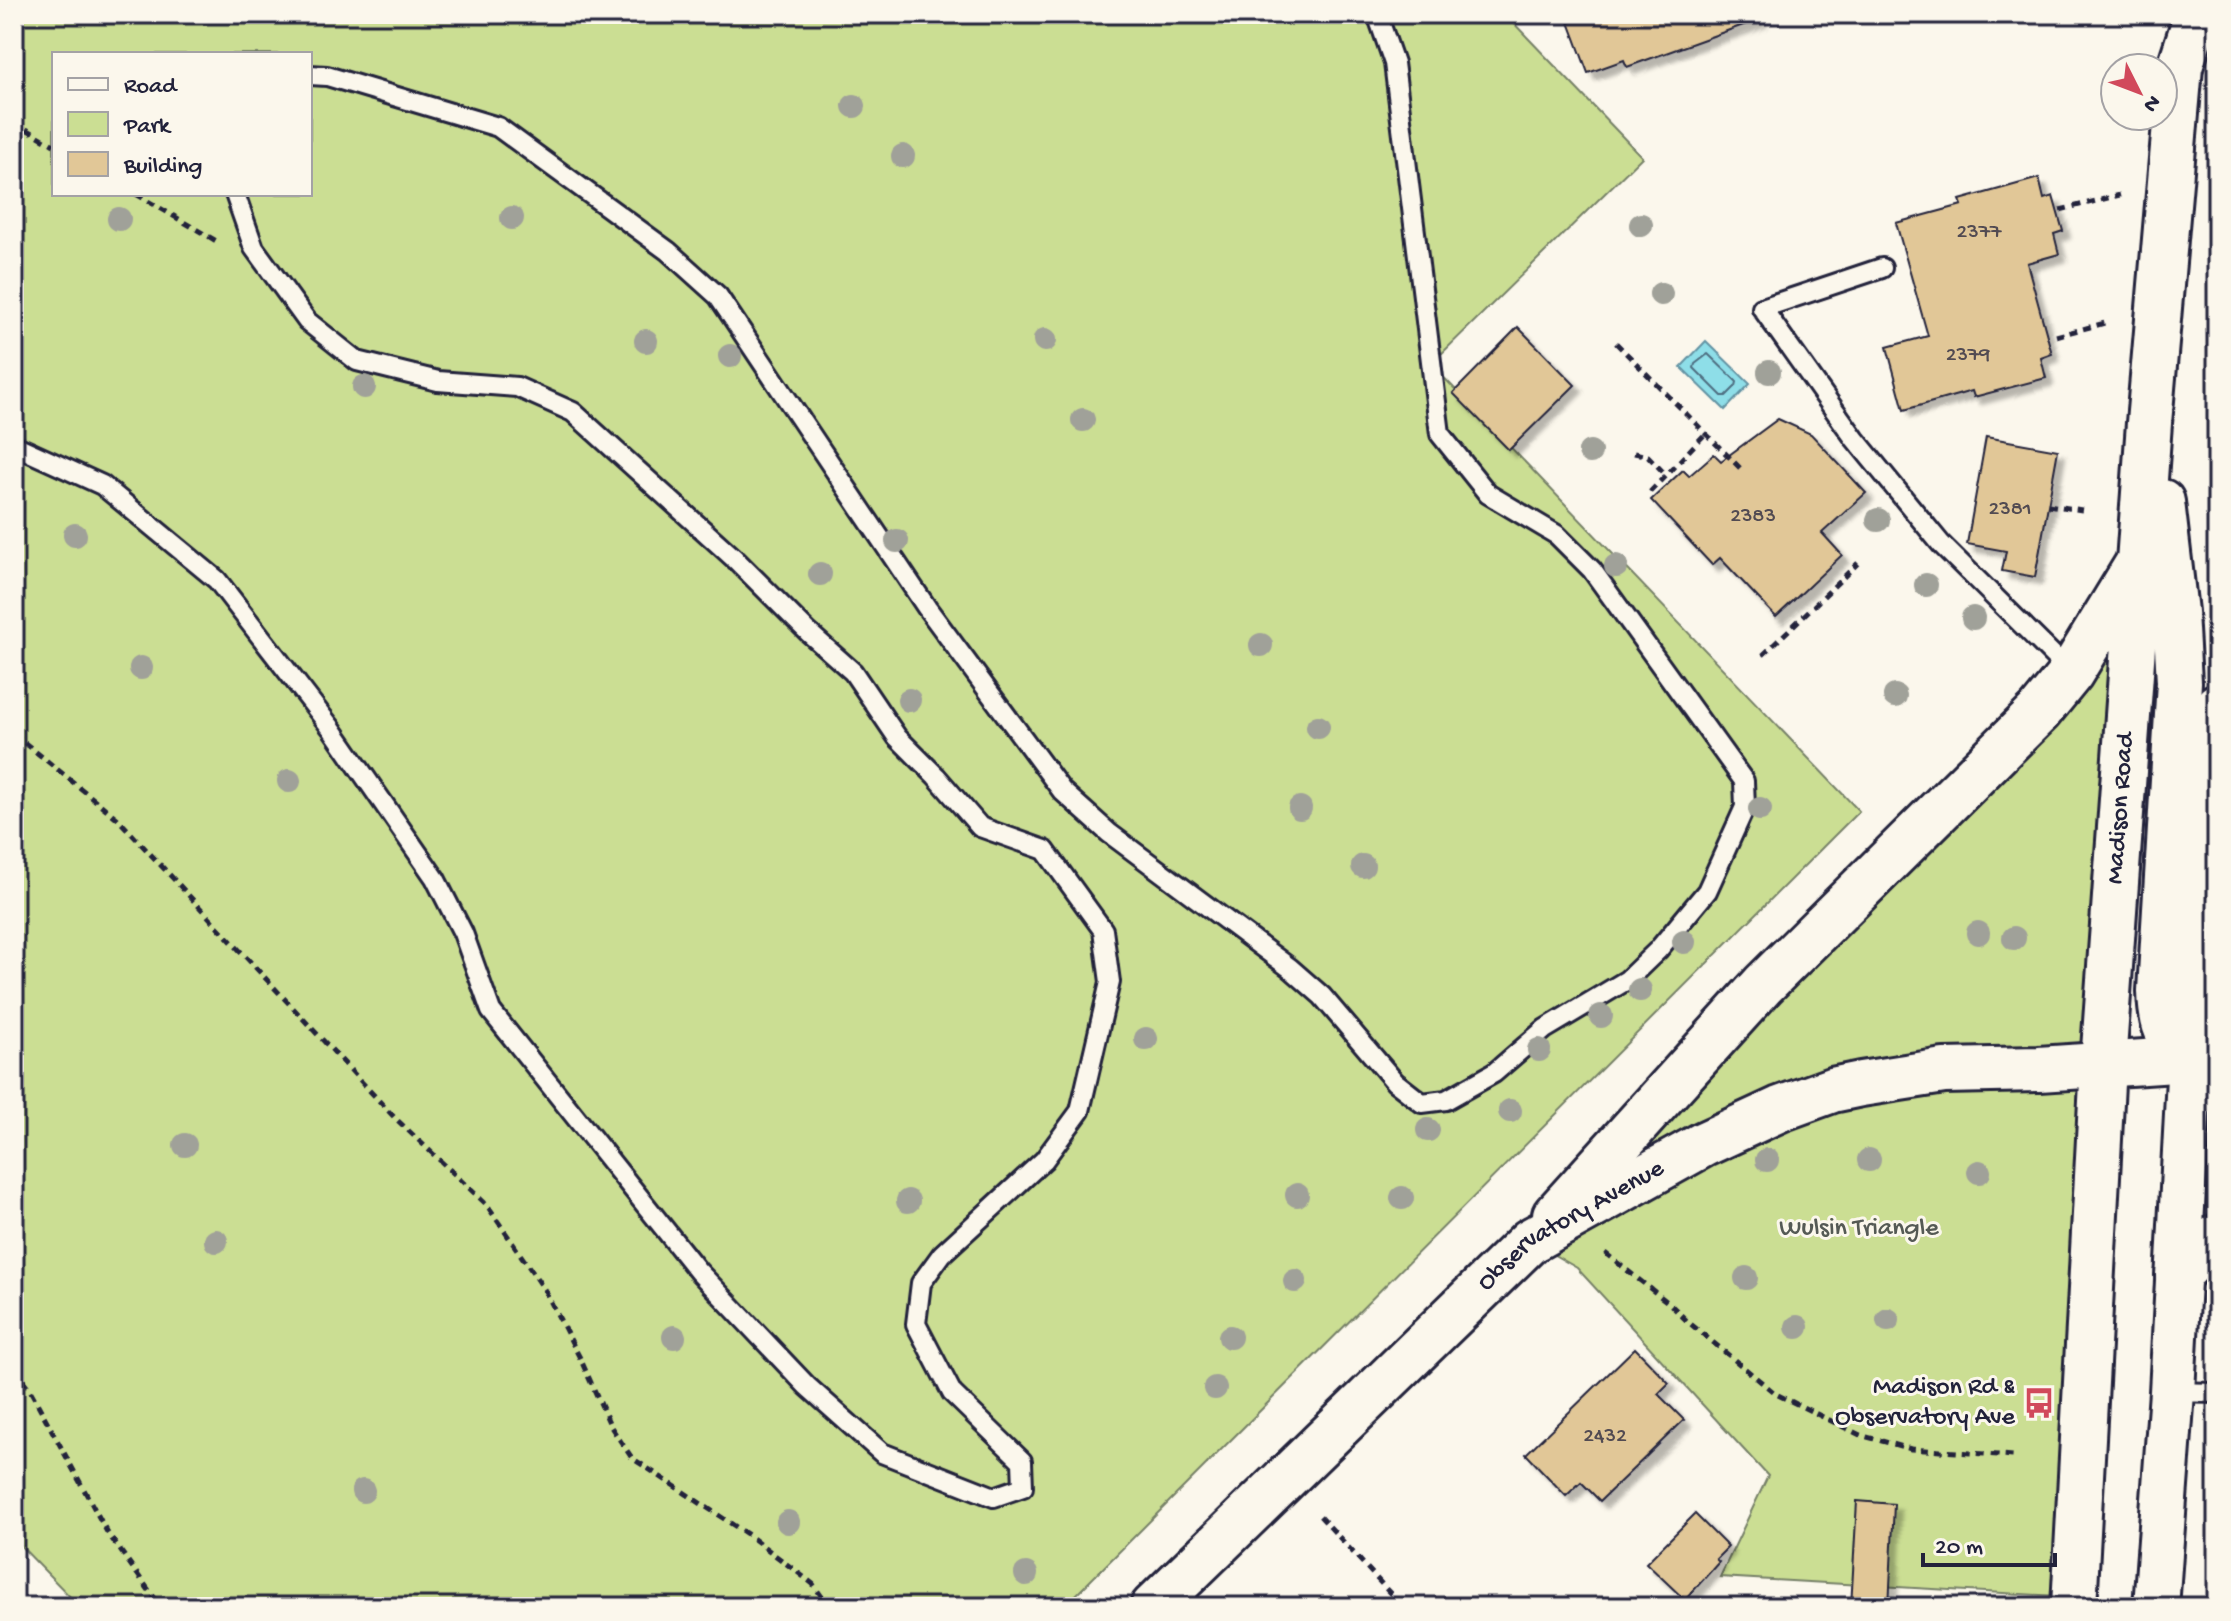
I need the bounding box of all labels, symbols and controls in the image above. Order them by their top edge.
legend [52,52,312,196]
north arrow [2099,52,2179,132]
text: Road [124,73,178,102]
text: N [2136,89,2165,117]
text: Park [123,113,172,142]
text: Building [123,153,202,182]
house number: 2377 [1956,220,2002,246]
house number: 2379 [1946,343,1990,369]
house number: 2381 [1988,497,2032,523]
house number: 2383 [1730,504,1776,530]
street label: Madison Road [2100,730,2142,885]
street label: Observatory Avenue [1472,1153,1670,1298]
park label: Wulsin Triangle [1779,1214,1939,1245]
place label: Madison Rd & Observatory Ave [1835,1373,2016,1434]
bus stop icon: Madison Rd & Observatory Ave [2022,1386,2056,1420]
house number: 2432 [1583,1424,1627,1450]
scale bar [1923,1517,2055,1567]
text: 20 m [1935,1534,1983,1563]

